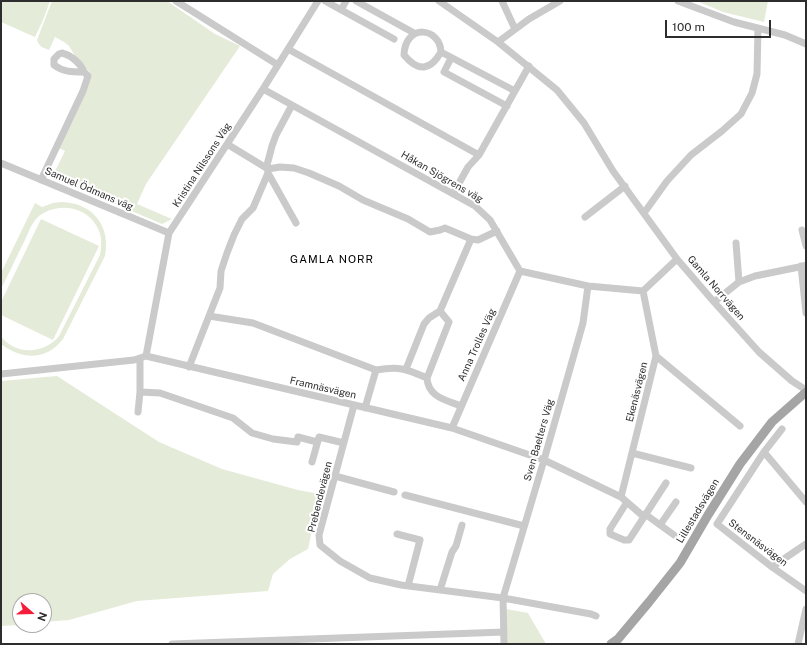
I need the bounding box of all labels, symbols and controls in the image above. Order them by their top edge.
scale bar [667,12,773,38]
text: 100 m [672,20,705,34]
street label: Kristina Nilssons Väg [170,121,234,209]
street label: Håkan Sjögrens väg [399,149,485,205]
street label: Samuel Ödmans väg [43,165,135,213]
district label: GAMLA NORR [290,253,374,267]
street label: Gamla Norrvägen [685,253,747,323]
street label: Anna Trolles Väg [456,307,498,383]
street label: Ekenäsvägen [624,361,650,423]
street label: Framnäsvägen [288,374,358,402]
street label: Sven Baelters Väg [522,398,556,482]
street label: Prebendevägen [305,460,335,534]
street label: Lillestadsvägen [674,477,722,545]
street label: Stensnäsvägen [726,517,790,569]
north arrow [12,593,52,633]
text: N [35,611,49,623]

